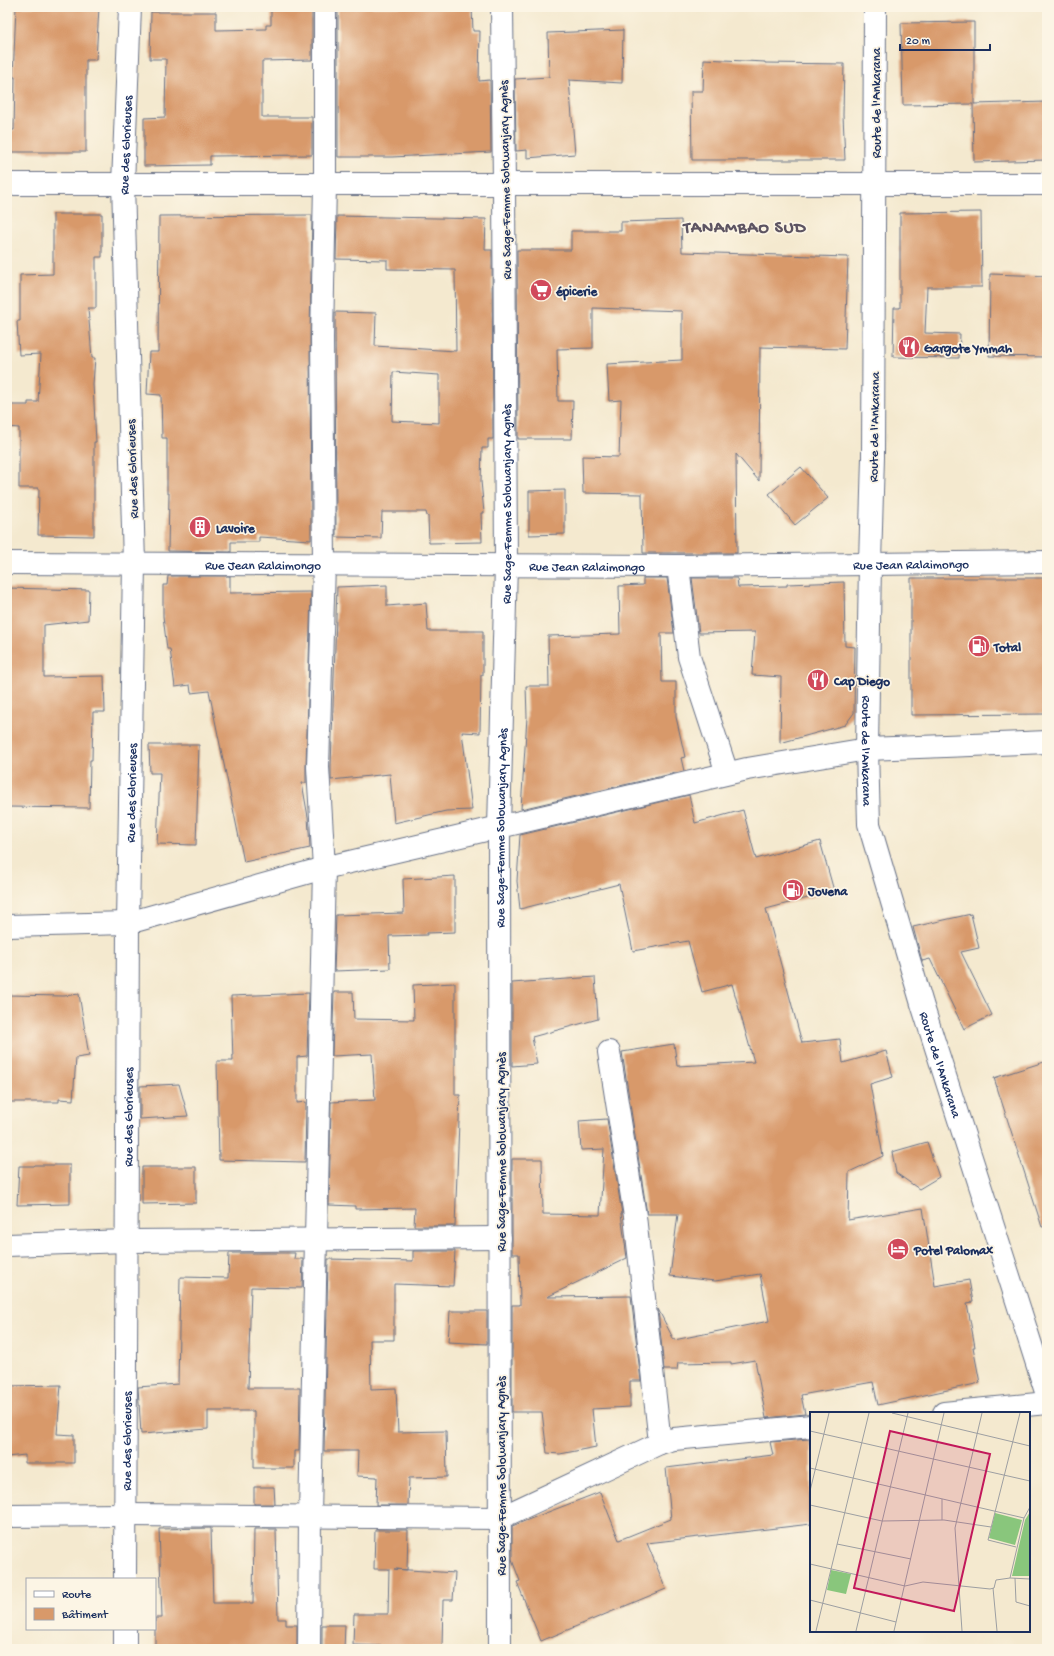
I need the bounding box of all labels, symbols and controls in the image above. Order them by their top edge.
scale bar [900,26,990,52]
text: 20 m [906,35,931,49]
street label: Route de l'Ankarana [870,47,885,158]
street label: Rue Sage-Femme Solowanjary Agnès [497,79,516,280]
street label: Rue des Glorieuses [118,94,137,195]
district label: TANAMBAO SUD [681,219,807,239]
supermarket icon: épicerie [528,277,554,303]
place label: épicerie [555,285,598,301]
restaurant icon: Gargote Ymmah [896,334,922,360]
place label: Gargote Ymmah [924,342,1012,357]
street label: Route de l'Ankarana [867,371,884,482]
street label: Rue Sage-Femme Solowanjary Agnès [500,403,516,604]
street label: Rue des Glorieuses [124,418,143,519]
building icon: Lavoire [187,514,213,540]
place label: Lavoire [216,522,256,537]
street label: Rue Jean Ralaimongo [853,558,969,574]
street label: Rue Jean Ralaimongo [205,559,321,574]
street label: Rue Jean Ralaimongo [529,560,645,576]
fuel station icon: Total [966,633,992,659]
place label: Total [993,641,1021,656]
restaurant icon: Cap Diego [805,667,831,693]
place label: Cap Diego [833,675,890,691]
street label: Route de l'Ankarana [857,696,874,807]
street label: Rue Sage-Femme Solowanjary Agnès [494,727,512,928]
street label: Rue des Glorieuses [124,742,141,843]
fuel station icon: Jovena [780,877,806,903]
place label: Jovena [807,885,848,900]
street label: Route de l'Ankarana [915,1010,963,1121]
street label: Rue Sage-Femme Solowanjary Agnès [495,1051,510,1252]
street label: Rue des Glorieuses [122,1066,137,1167]
hotel icon: Potel Palomax [885,1236,911,1262]
place label: Potel Palomax [913,1244,993,1259]
street label: Rue Sage-Femme Solowanjary Agnès [495,1375,510,1576]
street label: Rue des Glorieuses [120,1390,136,1491]
inset map [810,1412,1030,1632]
legend [26,1578,156,1630]
text: Route [62,1589,92,1603]
text: Bâtiment [61,1609,109,1623]

